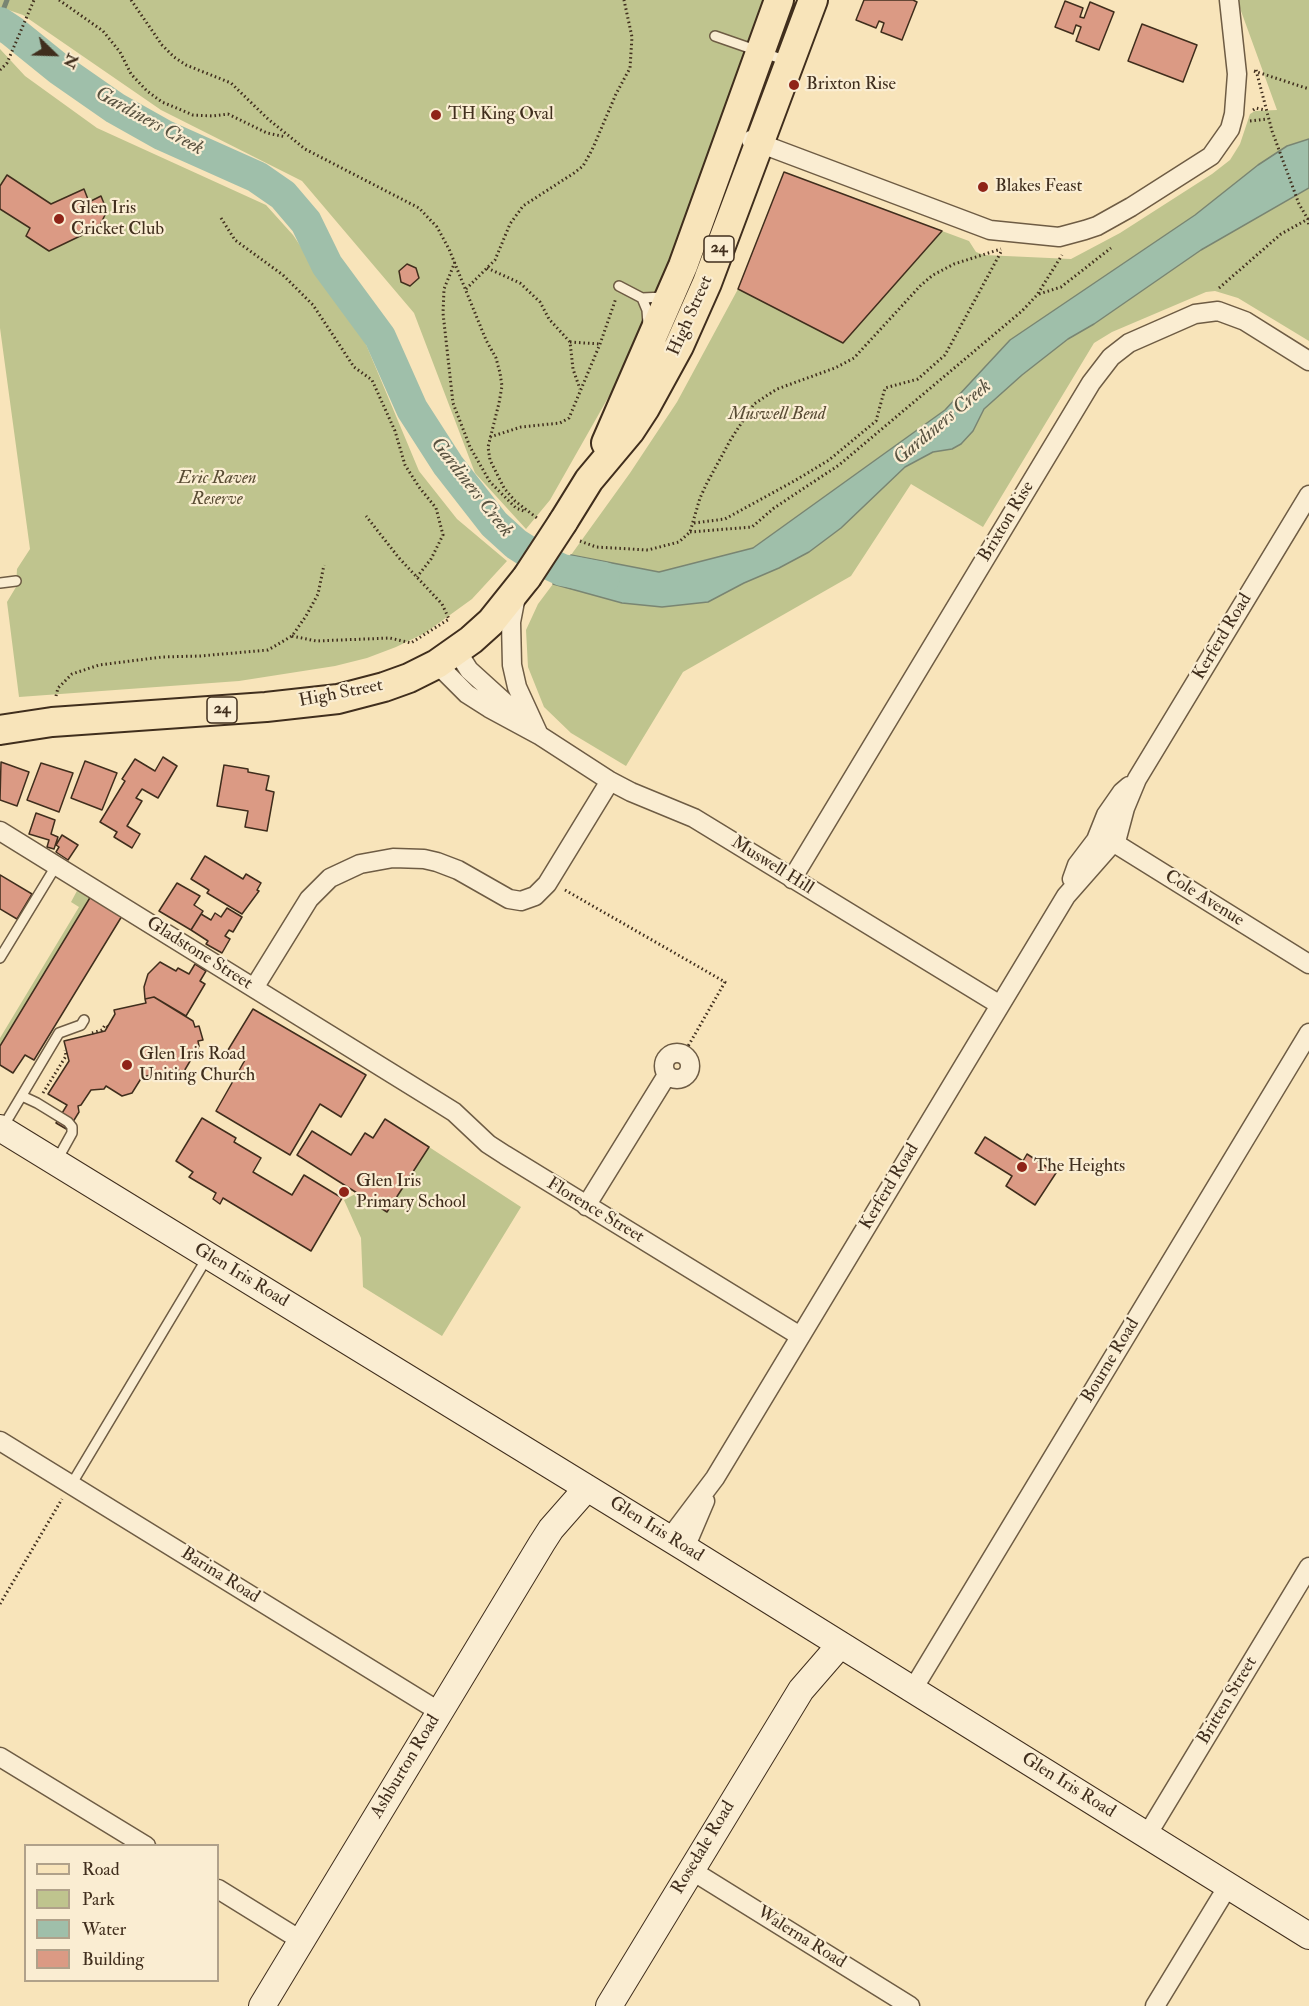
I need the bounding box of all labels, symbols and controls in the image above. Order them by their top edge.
north arrow [24,24,84,84]
text: N [59,51,83,72]
place label: Brixton Rise [806,74,896,96]
marker: Brixton Rise [787,78,801,92]
water label: Gardiners Creek [91,82,207,162]
place label: TH King Oval [448,104,554,126]
marker: TH King Oval [429,108,443,122]
place label: Blakes Feast [995,176,1082,198]
marker: Blakes Feast [976,180,990,194]
place label: Glen Iris Cricket Club [71,198,164,240]
marker: Glen Iris Cricket Club [52,212,66,226]
road number: 24 [704,236,734,262]
street label: High Street [664,273,718,359]
water label: Gardiners Creek [889,375,997,471]
park label: Muswell Bend [728,404,826,426]
water label: Gardiners Creek [424,433,518,543]
park label: Eric Raven Reserve [177,468,257,510]
street label: Brixton Rise [975,478,1039,566]
street label: Kerferd Road [1189,590,1257,684]
street label: High Street [297,675,385,713]
road number: 24 [207,697,237,723]
street label: Muswell Hill [727,832,817,900]
street label: Cole Avenue [1160,866,1248,932]
street label: Gladstone Street [142,913,256,995]
place label: Glen Iris Road Uniting Church [139,1044,255,1086]
marker: Glen Iris Road Uniting Church [120,1058,134,1072]
street label: Kerferd Road [856,1140,924,1234]
place label: The Heights [1034,1156,1125,1178]
marker: The Heights [1015,1160,1029,1174]
place label: Glen Iris Primary School [356,1171,466,1214]
street label: Florence Street [542,1173,648,1249]
marker: Glen Iris Primary School [337,1185,351,1199]
street label: Glen Iris Road [190,1239,292,1313]
street label: Bourne Road [1077,1315,1145,1407]
street label: Glen Iris Road [605,1493,707,1567]
street label: Barina Road [177,1543,263,1609]
street label: Britten Street [1193,1653,1263,1749]
street label: Ashburton Road [367,1711,445,1823]
street label: Glen Iris Road [1017,1749,1119,1823]
street label: Rosedale Road [668,1798,740,1898]
legend [24,1844,219,1982]
text: Road [82,1858,120,1881]
text: Park [82,1888,115,1911]
street label: Walerna Road [752,1902,850,1974]
text: Water [82,1918,126,1941]
text: Building [82,1948,144,1971]

